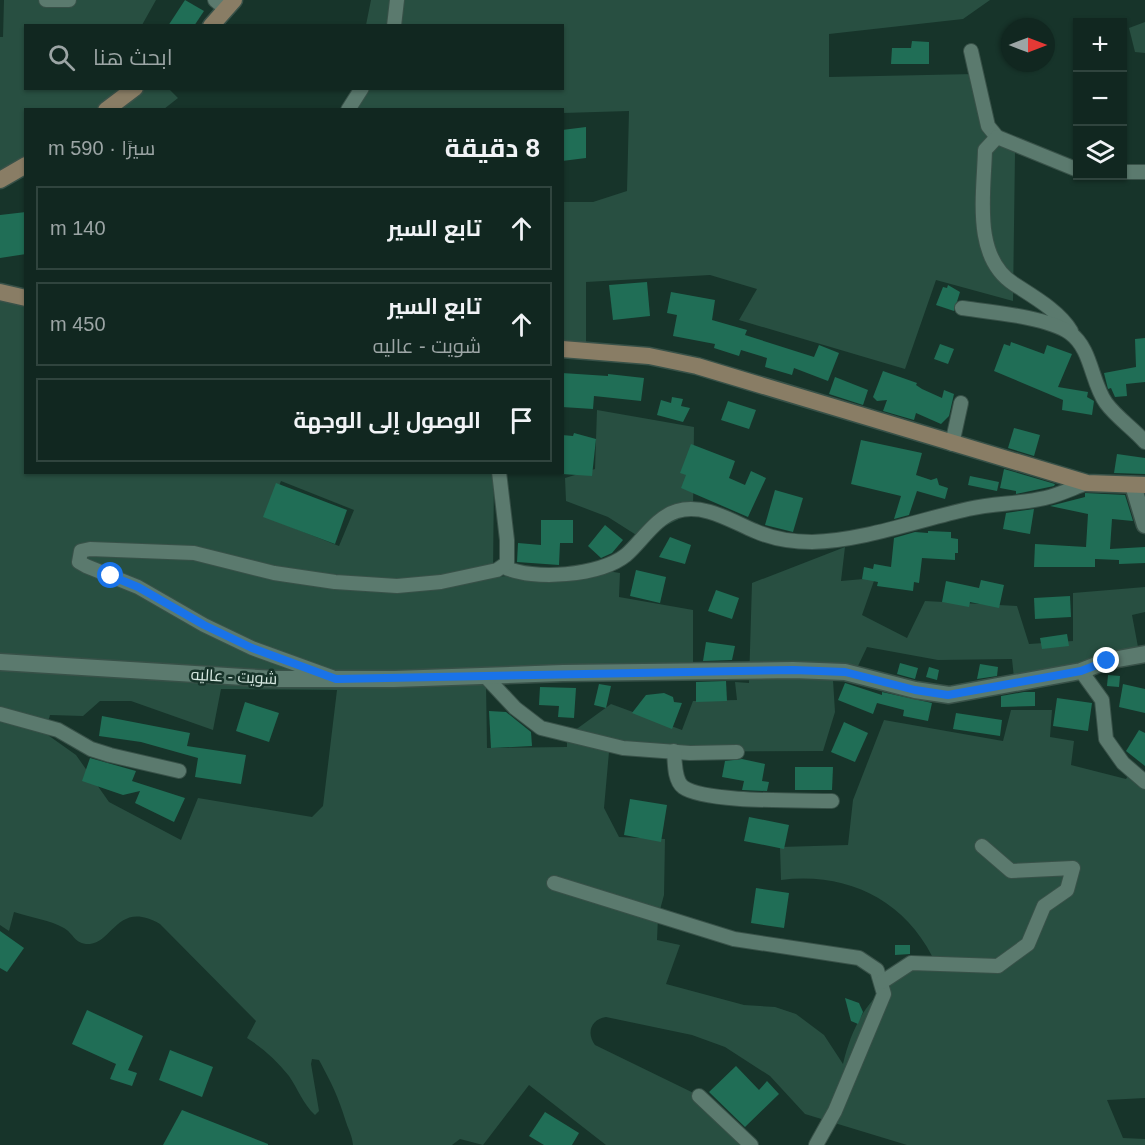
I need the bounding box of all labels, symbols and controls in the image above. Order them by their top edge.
north arrow [1001,18,1055,72]
map controls [1073,18,1127,180]
button: + [1073,18,1127,72]
search box [24,24,564,90]
icon: search [45,41,78,74]
text: ابحث هنا [93,45,173,70]
button: − [1073,72,1127,126]
button: layers [1073,126,1127,180]
text: 8 دقيقة [445,133,540,163]
text: سيرًا · 590 m [48,137,155,159]
icon: ahead [505,212,538,245]
text: تابع السير [387,216,481,241]
text: 140 m [50,217,106,239]
text: تابع السير [387,294,481,319]
icon: ahead [505,308,538,341]
text: 450 m [50,313,106,335]
text: شويت - عاليه [373,335,481,357]
icon: arrive [505,404,538,437]
text: الوصول إلى الوجهة [294,408,481,433]
route start [97,562,123,588]
route end [1093,647,1119,673]
street label: شويت - عاليه [190,666,278,688]

